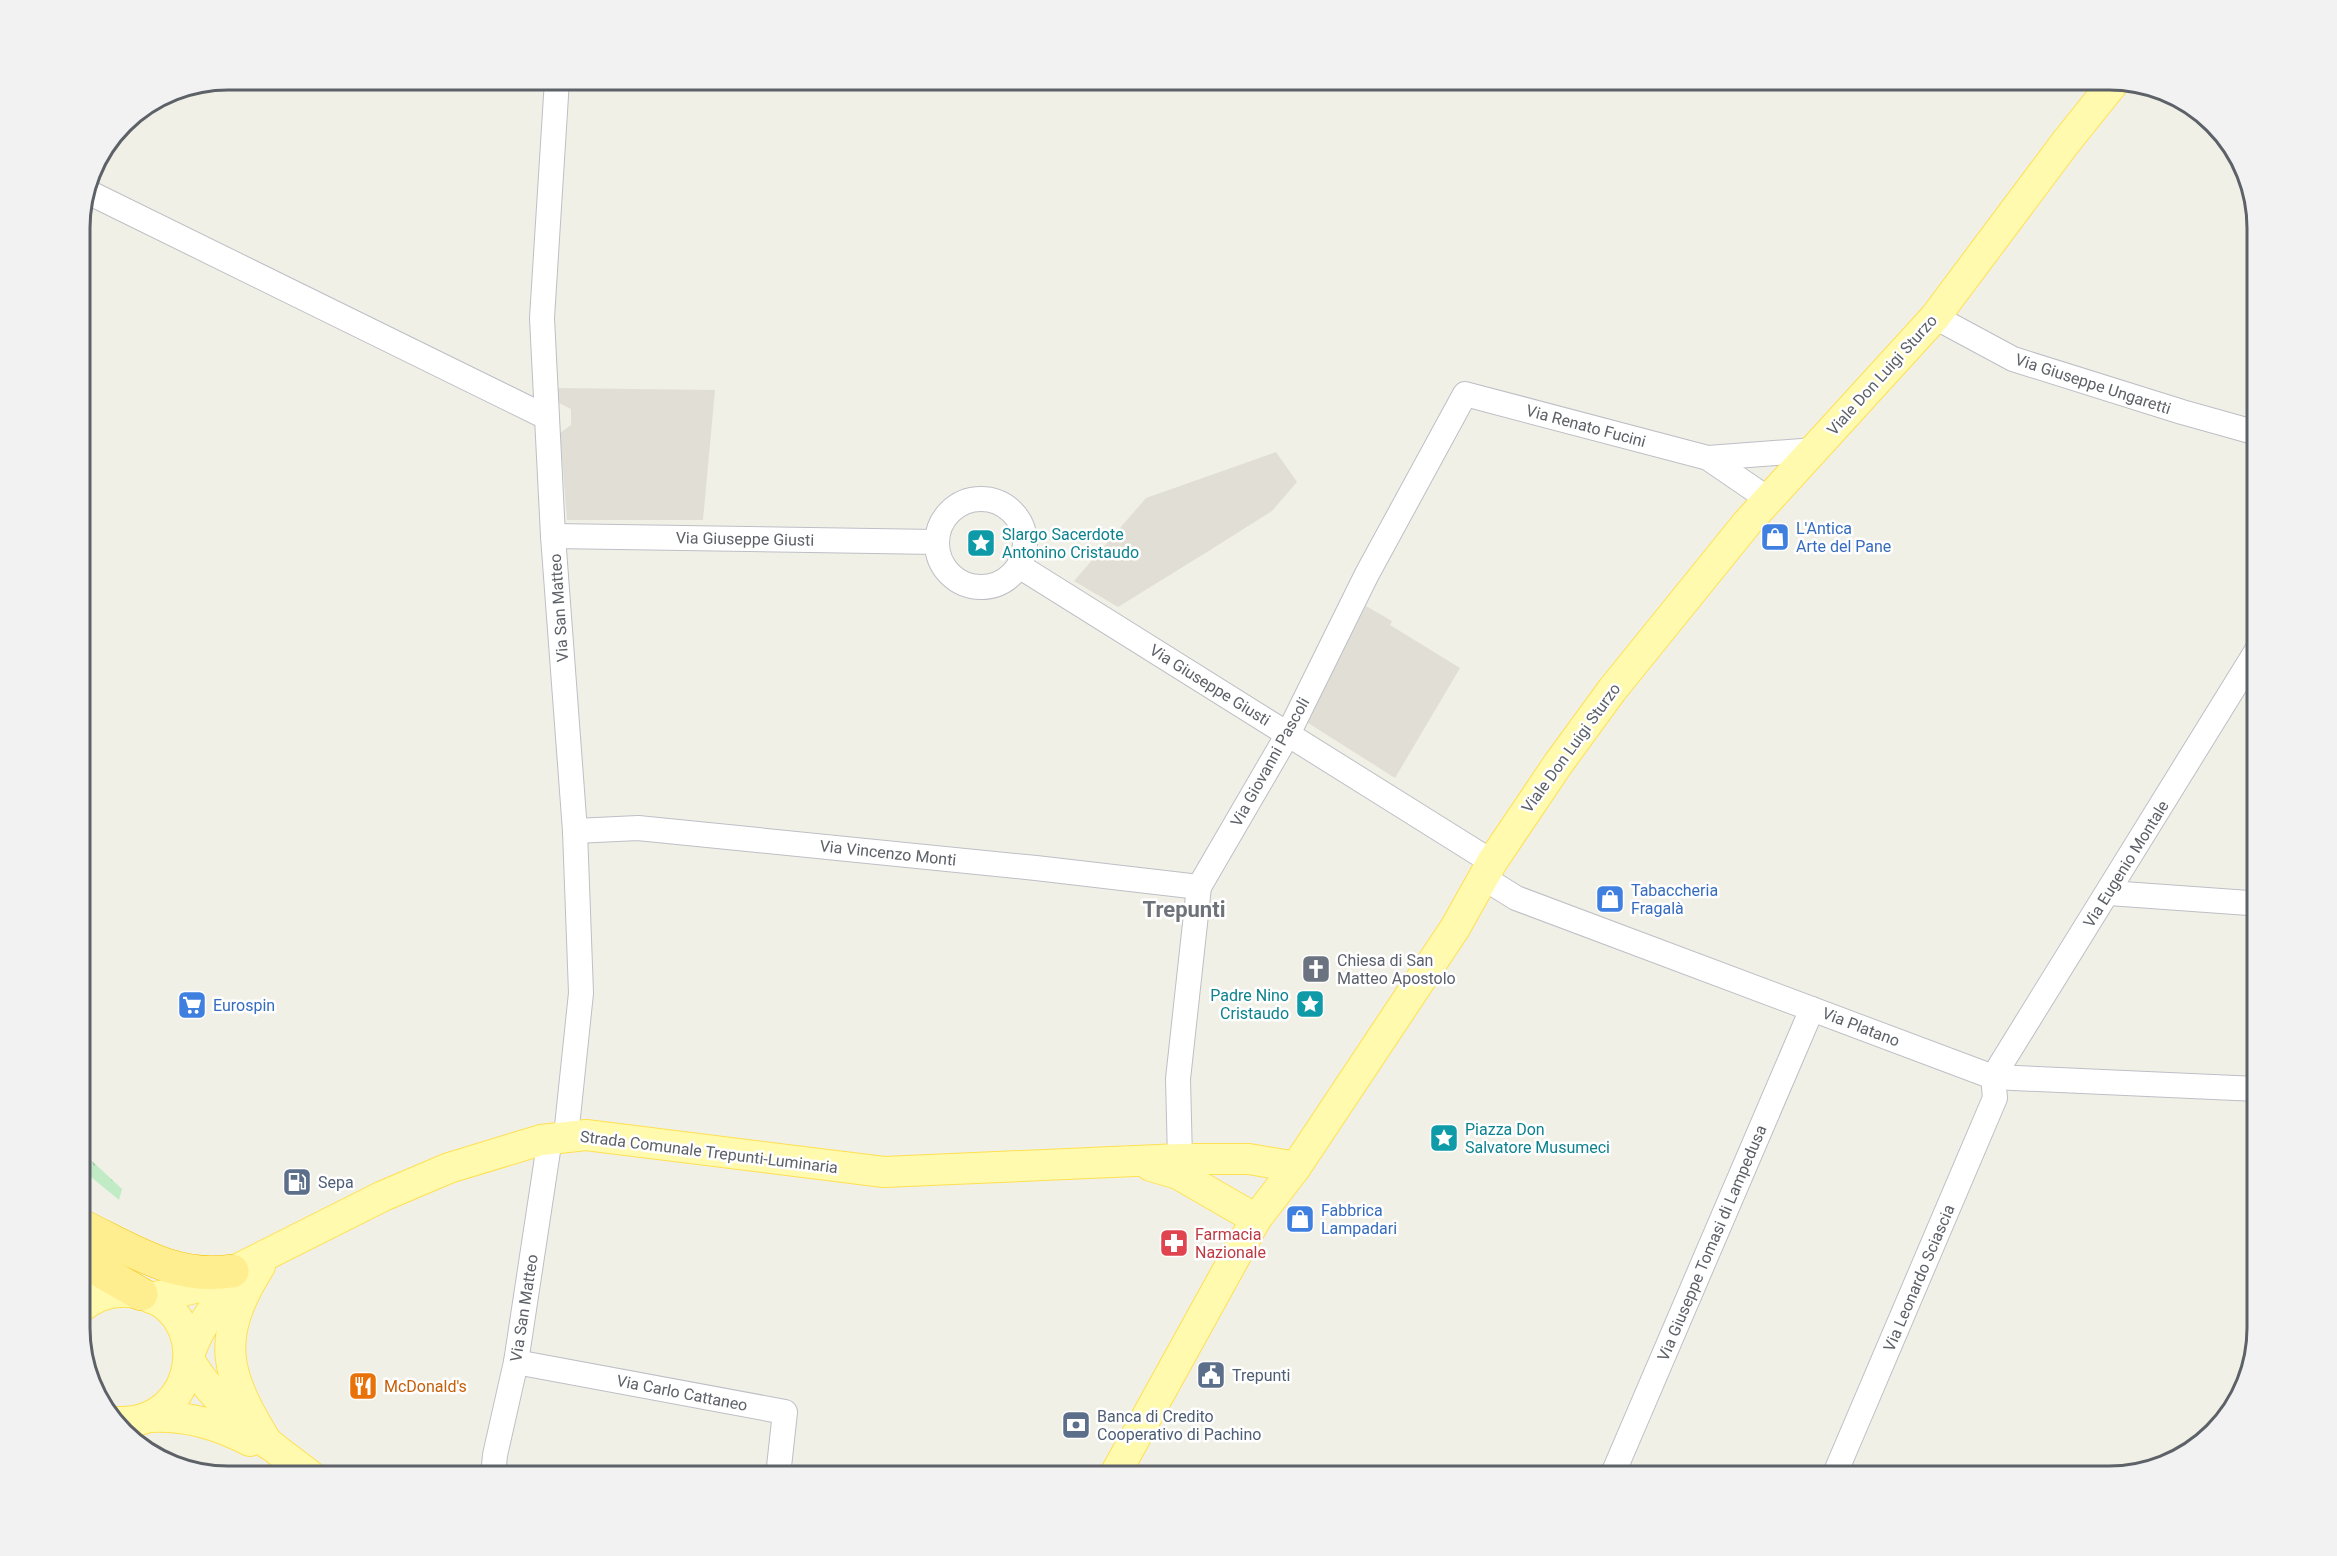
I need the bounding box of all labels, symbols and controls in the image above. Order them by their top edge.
street label: Viale Don Luigi Sturzo [1823,311,1941,439]
street label: Via Giuseppe Ungaretti [2013,350,2173,418]
street label: Via Renato Fucini [1524,401,1648,451]
place label: L'Antica Arte del Pane [1796,519,1891,556]
shop icon: L'Antica Arte del Pane [1759,521,1791,553]
place label: Slargo Sacerdote Antonino Cristaudo [1002,525,1139,562]
place icon: Slargo Sacerdote Antonino Cristaudo [965,527,997,559]
street label: Via Giuseppe Giusti [676,528,814,550]
street label: Via San Matteo [546,553,572,663]
street label: Via Giuseppe Giusti [1146,640,1274,730]
street label: Viale Don Luigi Sturzo [1518,680,1624,816]
street label: Via Giovanni Pascoli [1227,694,1313,830]
street label: Via Eugenio Montale [2079,797,2173,931]
street label: Via Vincenzo Monti [819,836,957,870]
place label: Tabaccheria Fragalà [1631,881,1718,918]
shop icon: Tabaccheria Fragalà [1594,883,1626,915]
district label: Trepunti [1143,897,1225,922]
place label: Chiesa di San Matteo Apostolo [1337,951,1456,988]
church icon: Chiesa di San Matteo Apostolo [1300,953,1332,985]
place label: Padre Nino Cristaudo [1210,986,1289,1023]
place icon: Padre Nino Cristaudo [1294,988,1326,1020]
supermarket icon: Eurospin [176,989,208,1021]
place label: Eurospin [213,996,275,1015]
street label: Via Platano [1820,1004,1902,1050]
place label: Piazza Don Salvatore Musumeci [1465,1120,1610,1157]
place icon: Piazza Don Salvatore Musumeci [1428,1122,1460,1154]
street label: Via Giuseppe Tomasi di Lampedusa [1654,1122,1770,1364]
street label: Strada Comunale Trepunti-Luminaria [579,1127,839,1177]
fuel station icon: Sepa [281,1166,313,1198]
place label: Sepa [318,1173,354,1192]
place label: Fabbrica Lampadari [1321,1201,1397,1238]
street label: Via Leonardo Sciascia [1879,1202,1959,1354]
shop icon: Fabbrica Lampadari [1284,1203,1316,1235]
place label: Farmacia Nazionale [1195,1225,1266,1262]
pharmacy icon: Farmacia Nazionale [1158,1227,1190,1259]
street label: Via San Matteo [506,1253,542,1363]
public building icon: Trepunti [1195,1359,1227,1391]
place label: Trepunti [1232,1366,1290,1385]
restaurant icon: McDonald's [347,1370,379,1402]
street label: Via Carlo Cattaneo [615,1371,749,1415]
place label: McDonald's [384,1377,467,1396]
place label: Banca di Credito Cooperativo di Pachino [1097,1407,1261,1444]
bank icon: Banca di Credito Cooperativo di Pachino [1060,1409,1092,1441]

